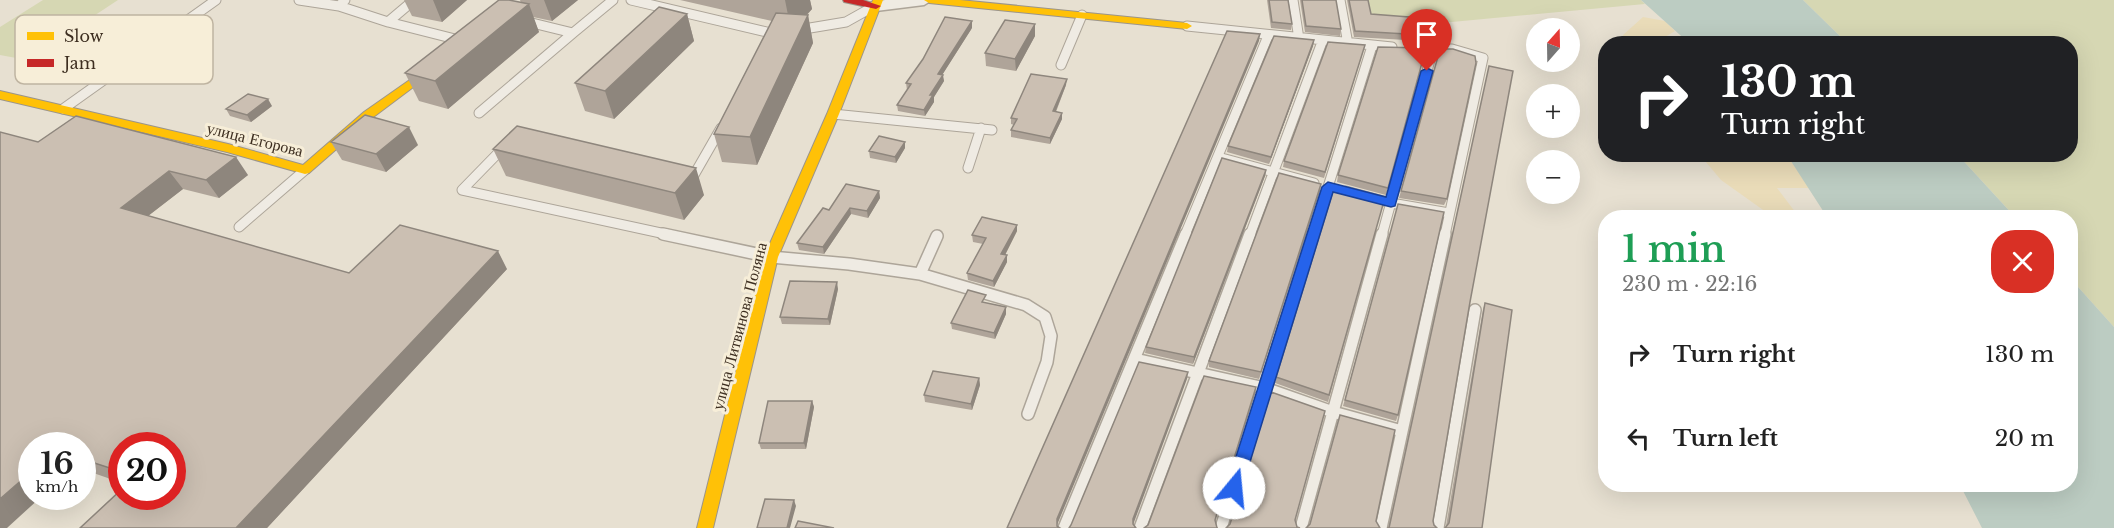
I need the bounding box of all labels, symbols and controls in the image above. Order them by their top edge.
pin [1401,9,1452,71]
legend [15,15,213,84]
icon: arrive [1410,18,1443,51]
north arrow [1526,18,1580,72]
map controls [1526,18,1580,204]
text: Slow [64,26,104,46]
text: Jam [62,53,96,73]
text: 130 m [1721,56,1855,108]
icon: right [1622,60,1700,138]
button: + [1526,84,1580,138]
text: Turn right [1721,108,1865,141]
street label: улица Егорова [205,117,305,161]
button: − [1526,150,1580,204]
text: 1 min [1622,227,1726,272]
button: close [1991,230,2054,293]
street label: улица Литвинова Поляна [707,240,771,412]
text: 230 m · 22:16 [1622,272,1757,296]
icon: right [1622,338,1655,371]
text: Turn right [1673,341,1795,368]
text: 130 m [1985,341,2054,368]
icon: left [1622,422,1655,455]
text: Turn left [1673,425,1778,452]
text: 20 m [1995,425,2054,452]
speed limit sign: 20 [108,432,186,510]
text: 16 [40,445,74,482]
position arrow [1202,456,1266,520]
text: km/h [36,477,78,496]

